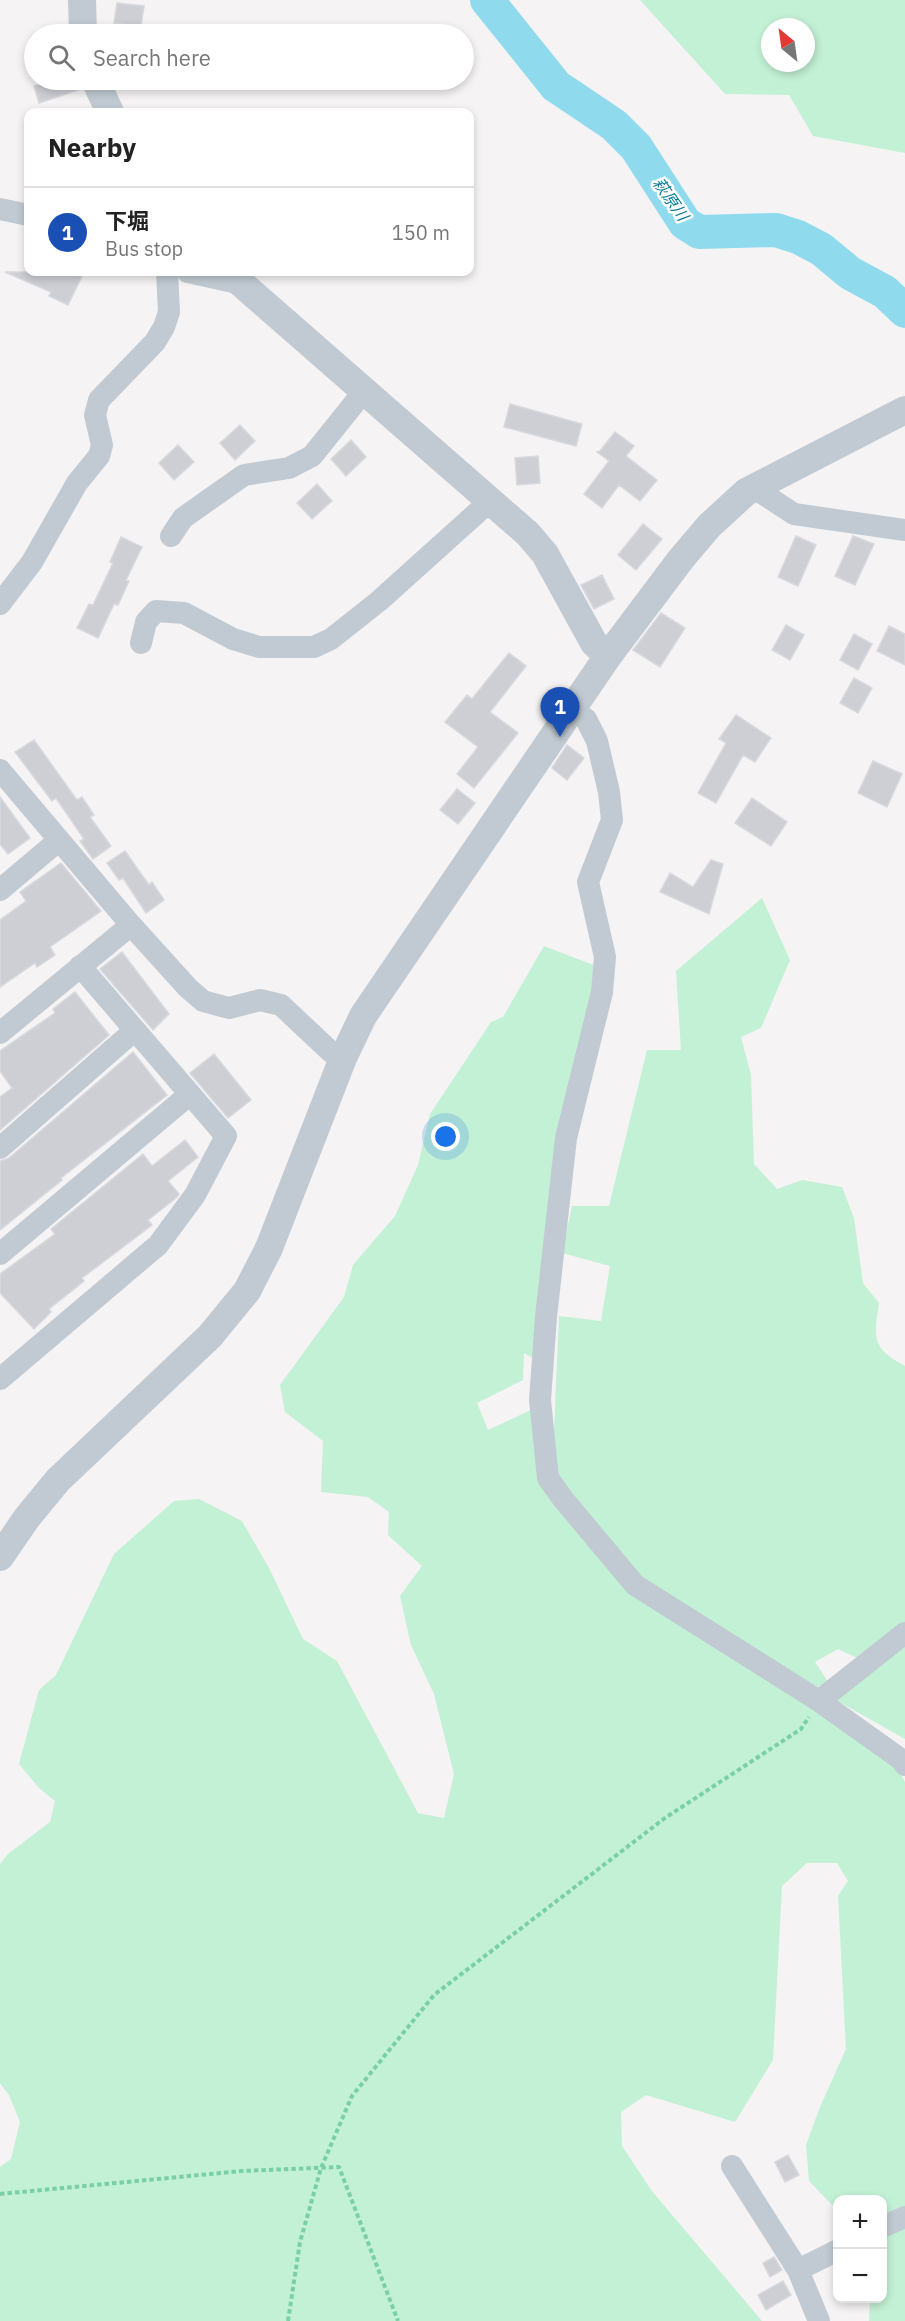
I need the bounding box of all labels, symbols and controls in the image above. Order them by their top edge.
north arrow [761,18,815,72]
search box [24,24,474,90]
icon: search [45,41,78,74]
text: Search here [93,43,211,72]
text: Nearby [48,130,136,164]
water label: 萩原川 [649,174,694,226]
text: 下堀 [105,206,149,235]
text: 1 [62,219,74,246]
text: 150 m [392,219,450,246]
text: Bus stop [105,235,183,262]
pin: 1 [540,688,580,737]
your location [431,1122,460,1151]
map controls [833,2195,887,2303]
button: + [833,2195,887,2249]
button: − [833,2249,887,2303]

